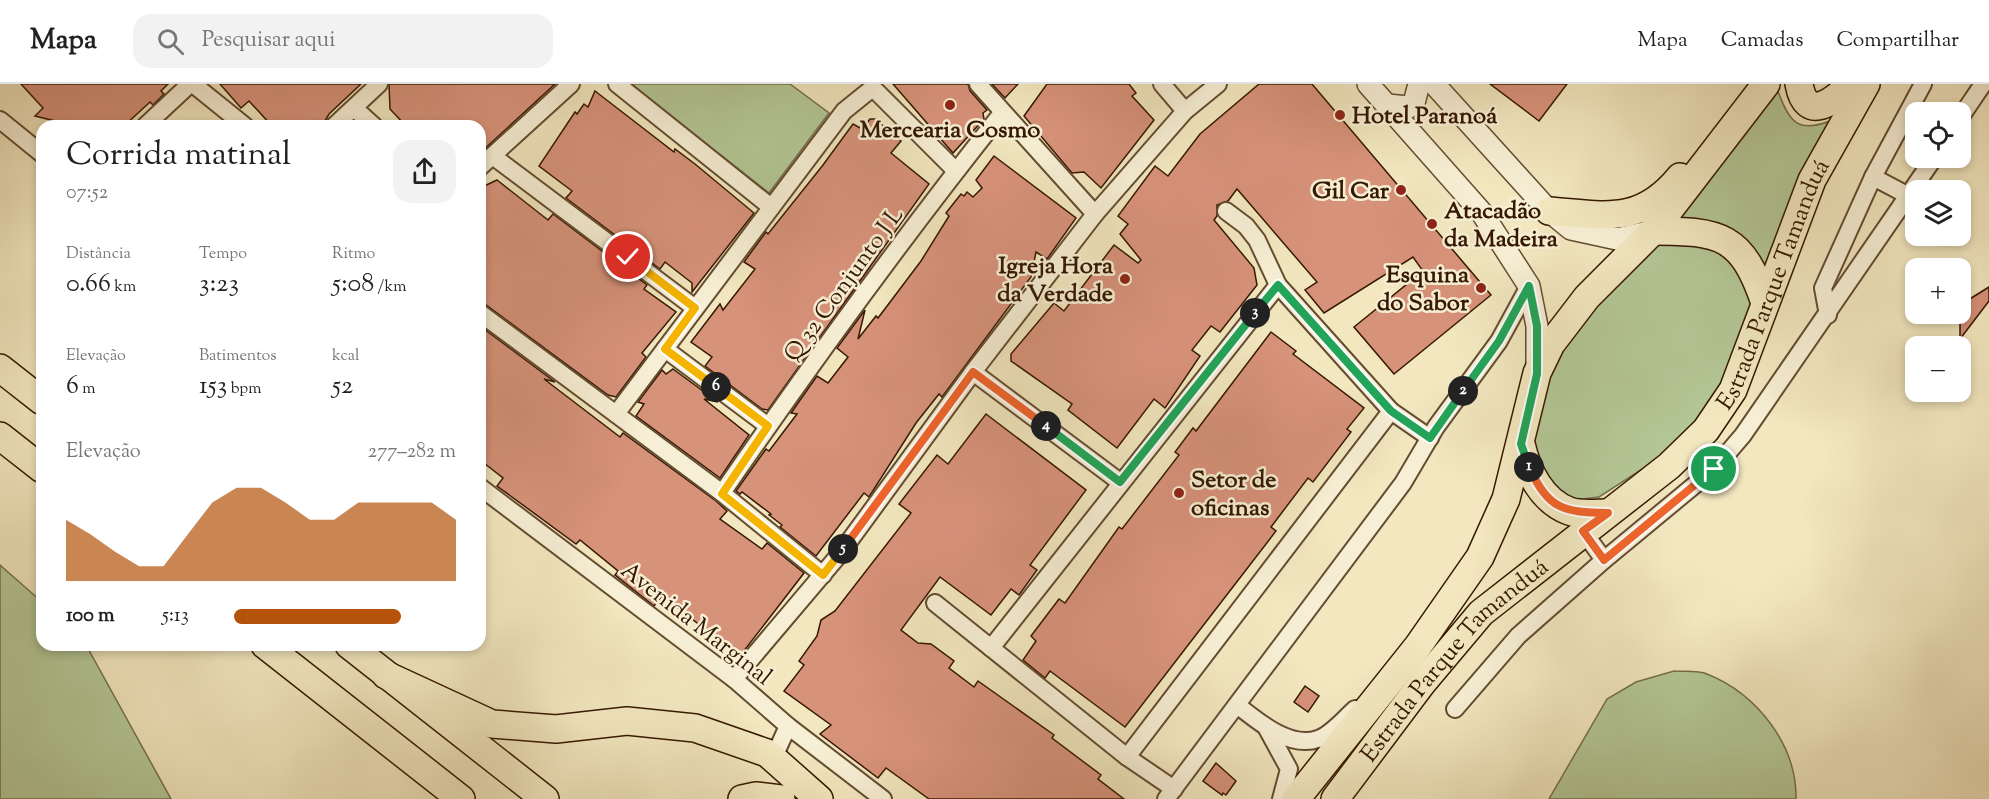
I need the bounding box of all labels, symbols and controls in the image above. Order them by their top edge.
search box [133,14,553,68]
text: Mapa [30,21,97,61]
icon: search [154,25,187,58]
text: Pesquisar aqui [202,25,335,57]
text: Mapa [1638,26,1688,56]
text: Camadas [1721,26,1804,56]
text: Compartilhar [1837,26,1959,56]
marker: Mercearia Cosmo [943,98,957,112]
place label: Hotel Paranoá [1352,100,1498,134]
map controls [1905,102,1971,402]
button: locate [1905,102,1971,168]
marker: Hotel Paranoá [1333,108,1347,122]
place label: Mercearia Cosmo [860,114,1040,148]
text: Corrida matinal [66,132,291,180]
button: share [393,140,456,203]
street label: Estrada Parque Tamanduá [1709,153,1839,418]
place label: Gil Car [1312,175,1390,209]
text: 07:52 [66,179,108,208]
button: layers [1905,180,1971,246]
marker: Gil Car [1394,183,1408,197]
place label: Atacadão da Madeira [1444,195,1559,257]
street label: Q 32 Conjunto J L [777,201,913,370]
marker: Atacadão da Madeira [1425,217,1439,231]
pin [602,231,653,282]
icon: check [611,240,644,273]
text: Distância [66,243,131,266]
text: Tempo [199,243,247,266]
text: Ritmo [332,243,375,266]
place label: Igreja Hora da Verdade [997,250,1114,312]
button: + [1905,258,1971,324]
place label: Esquina do Sabor [1377,259,1470,321]
text: 0.66 [66,266,111,303]
text: 3:23 [199,266,239,303]
text: 5:08 [332,266,374,303]
marker: Igreja Hora da Verdade [1118,272,1132,286]
text: km [111,276,136,299]
text: /km [374,276,407,299]
marker: Esquina do Sabor [1474,281,1488,295]
pin: 3 [1240,298,1270,328]
text: 3 [1252,301,1258,324]
button: − [1905,336,1971,402]
text: Elevação [66,345,126,368]
text: Batimentos [199,345,277,368]
text: kcal [332,345,360,368]
text: 6 [66,368,79,405]
text: 153 [199,368,227,405]
text: 52 [332,368,353,405]
pin: 6 [701,372,731,402]
text: 6 [712,375,720,398]
pin: 2 [1448,376,1478,406]
text: m [79,378,96,401]
text: bpm [227,378,261,401]
text: 2 [1459,379,1467,402]
pin: 4 [1031,411,1061,441]
text: 4 [1042,414,1050,437]
text: Elevação [66,438,141,467]
text: 277–282 m [368,438,456,467]
pin [1688,443,1739,494]
pin: 1 [1514,452,1544,482]
icon: arrive [1697,452,1730,485]
text: 1 [1526,455,1532,478]
place label: Setor de oficinas [1191,464,1276,526]
marker: Setor de oficinas [1172,486,1186,500]
pin: 5 [828,534,858,564]
text: 5 [840,537,846,560]
street label: Estrada Parque Tamanduá [1353,551,1556,770]
street label: Avenida Marginal [613,555,779,695]
text: 100 m [66,602,115,631]
text: 5:13 [162,602,189,631]

